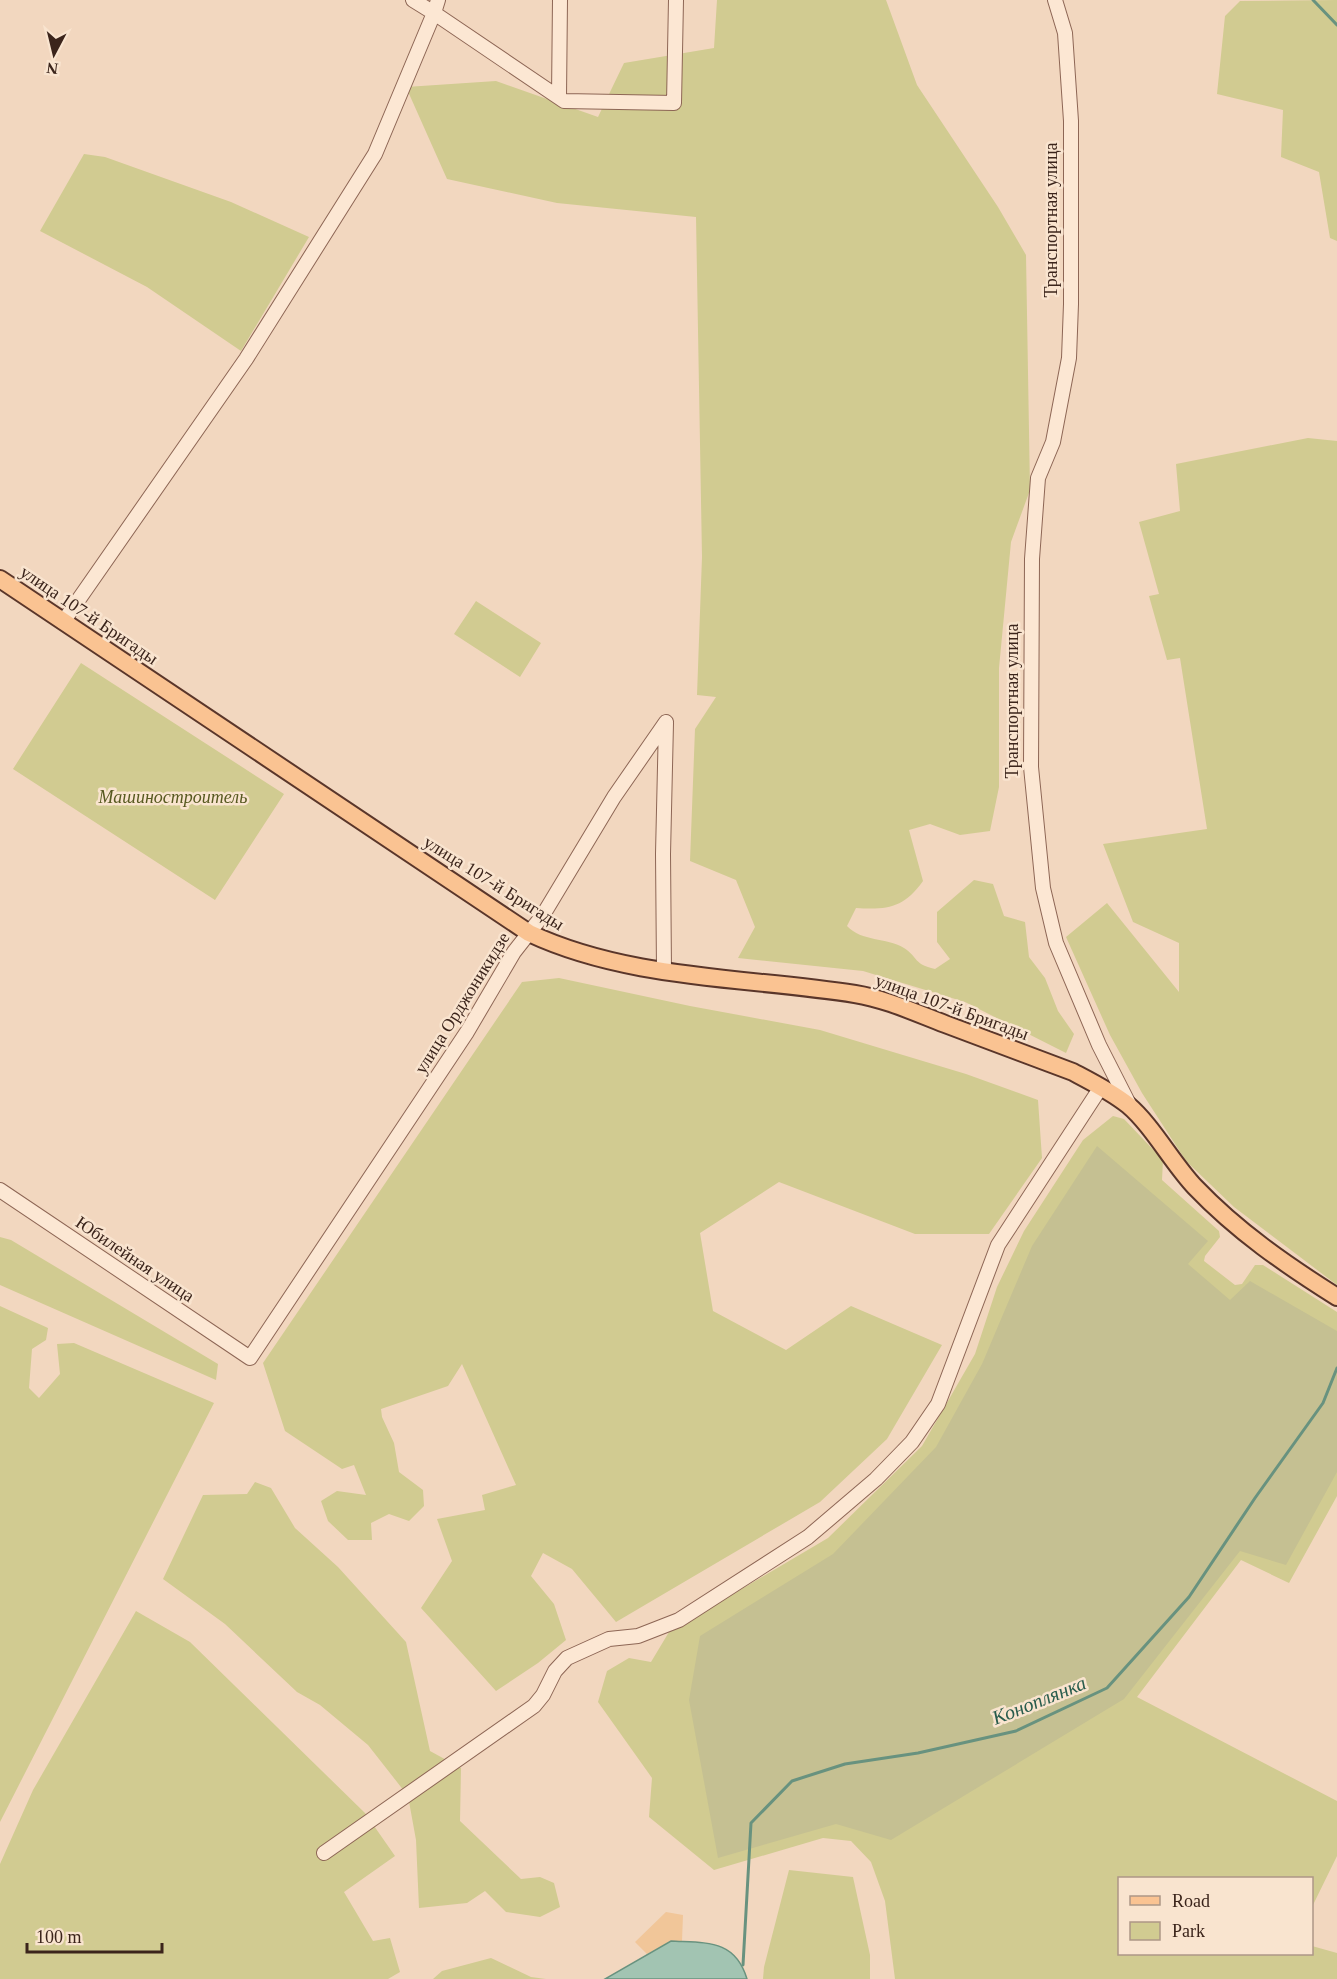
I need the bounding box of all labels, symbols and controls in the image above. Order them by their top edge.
north arrow [24,24,84,84]
text: N [45,59,59,78]
street label: Транспортная улица [1041,142,1061,298]
street label: улица 107-й Бригады [16,562,162,668]
street label: Транспортная улица [1002,623,1022,779]
park label: Машиностроитель [98,787,247,807]
street label: улица 107-й Бригады [420,832,568,934]
street label: улица Орджоникидзе [410,929,514,1077]
street label: улица 107-й Бригады [873,970,1031,1044]
street label: Юбилейная улица [72,1212,198,1306]
water label: Коноплянка [988,1671,1089,1729]
legend [1118,1877,1313,1955]
text: Road [1172,1891,1210,1911]
scale bar [27,1916,162,1954]
text: Park [1172,1921,1205,1941]
text: 100 m [36,1927,82,1947]

